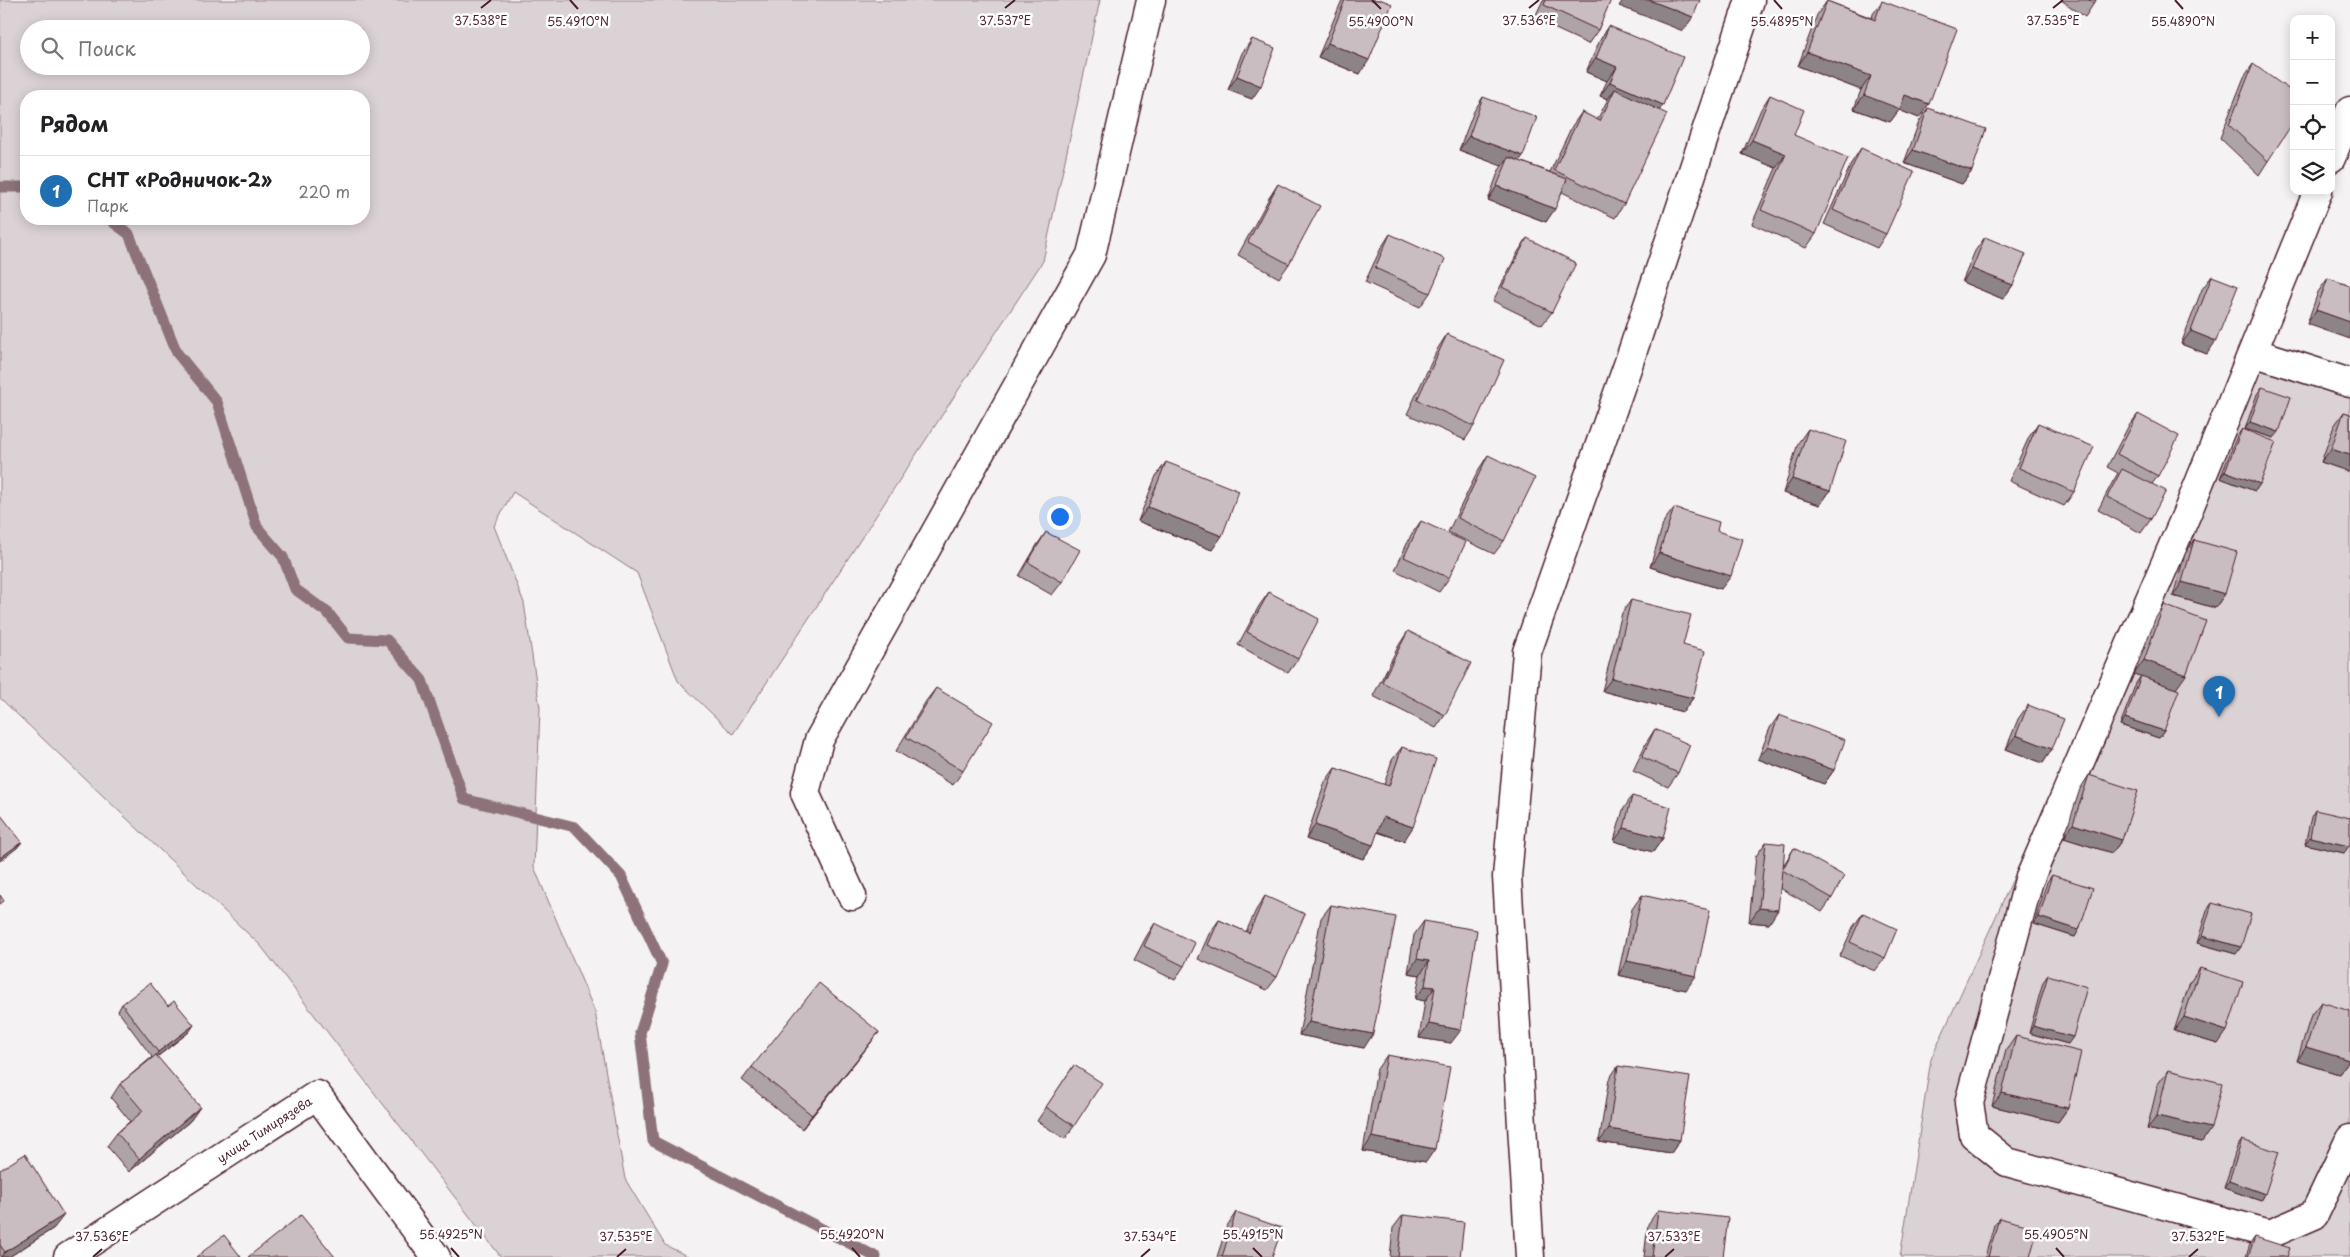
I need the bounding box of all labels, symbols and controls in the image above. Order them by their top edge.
text: 37.538°E [454,11,508,29]
text: 37.537°E [979,11,1031,29]
text: 37.536°E [1502,11,1556,29]
text: 37.535°E [2026,11,2080,29]
text: 55.4910°N [547,12,609,30]
text: 55.4900°N [1348,12,1414,30]
text: 55.4895°N [1750,12,1814,30]
text: 55.4890°N [2151,12,2215,30]
map controls [2290,15,2335,195]
button: + [2290,15,2335,60]
search box [20,20,370,75]
icon: search [38,34,66,62]
text: Поиск [78,34,136,62]
button: − [2290,60,2335,105]
button: locate [2290,105,2335,150]
text: Рядом [40,107,108,139]
button: layers [2290,150,2335,195]
text: СНТ «Родничок-2» [87,165,272,193]
text: 1 [52,179,60,203]
text: 220 m [299,179,350,203]
text: Парк [87,193,128,217]
your location [1047,504,1073,530]
pin: 1 [2203,676,2235,717]
street label: улица Тимирязева [213,1092,316,1167]
text: 55.4925°N [419,1225,483,1243]
text: 55.4920°N [820,1225,884,1243]
text: 55.4915°N [1222,1225,1284,1243]
text: 55.4905°N [2024,1225,2088,1243]
text: 37.536°E [75,1227,129,1245]
text: 37.535°E [599,1227,653,1245]
text: 37.534°E [1123,1227,1177,1245]
text: 37.533°E [1647,1227,1701,1245]
text: 37.532°E [2171,1227,2225,1245]

